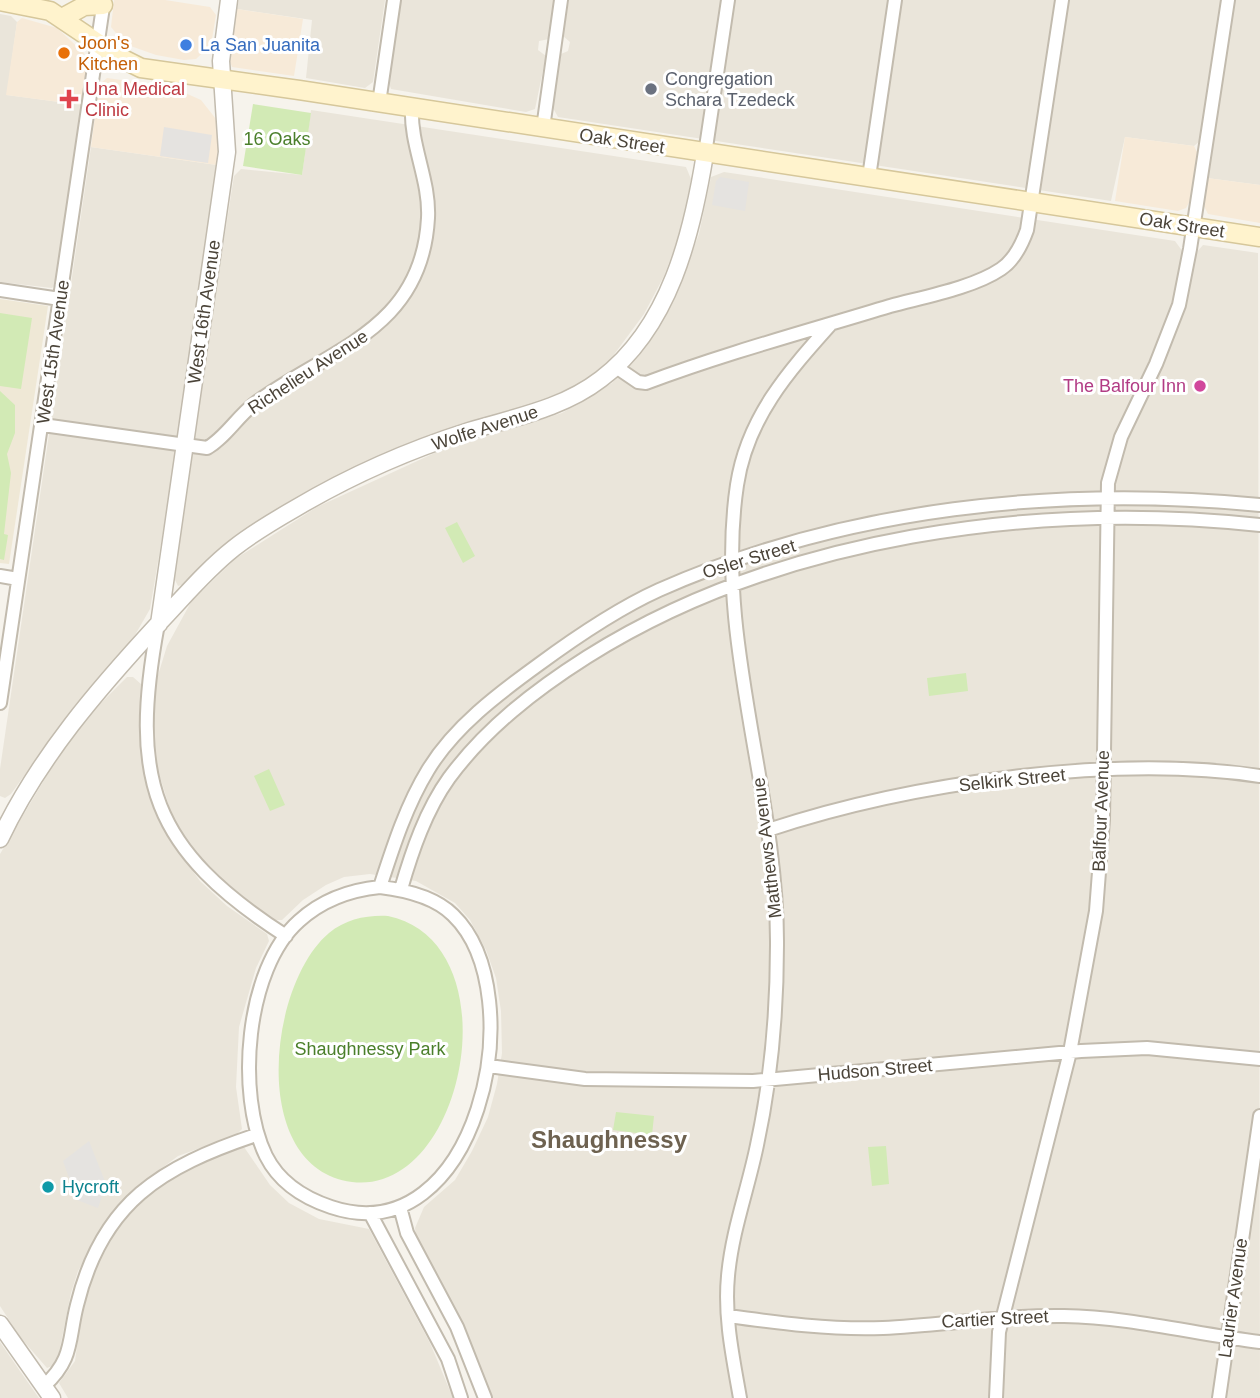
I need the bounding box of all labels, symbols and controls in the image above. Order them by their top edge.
place label: Joon's Kitchen [78,33,138,74]
place label: La San Juanita [200,35,321,55]
marker: La San Juanita [178,37,194,53]
marker: Joon's Kitchen [56,45,72,61]
place label: Congregation Schara Tzedeck [665,69,796,110]
place label: Una Medical Clinic [85,79,185,120]
marker: Congregation Schara Tzedeck [643,81,659,97]
marker: Una Medical Clinic [59,89,79,109]
street label: Oak Street [578,124,666,158]
park label: 16 Oaks [243,129,311,149]
street label: Oak Street [1138,208,1226,242]
street label: West 16th Avenue [184,239,224,385]
street label: West 15th Avenue [33,279,73,425]
street label: Richelieu Avenue [244,326,372,418]
place label: The Balfour Inn [1063,376,1186,396]
marker: The Balfour Inn [1192,378,1208,394]
street label: Wolfe Avenue [429,401,541,455]
street label: Osler Street [700,535,798,583]
street label: Balfour Avenue [1089,750,1113,872]
street label: Selkirk Street [958,764,1066,796]
street label: Matthews Avenue [748,776,786,920]
park label: Shaughnessy Park [294,1039,447,1059]
street label: Hudson Street [817,1055,933,1085]
district label: Shaughnessy [531,1126,688,1153]
place label: Hycroft [62,1177,119,1197]
marker: Hycroft [40,1179,56,1195]
street label: Laurier Avenue [1215,1237,1251,1359]
street label: Cartier Street [941,1306,1049,1332]

